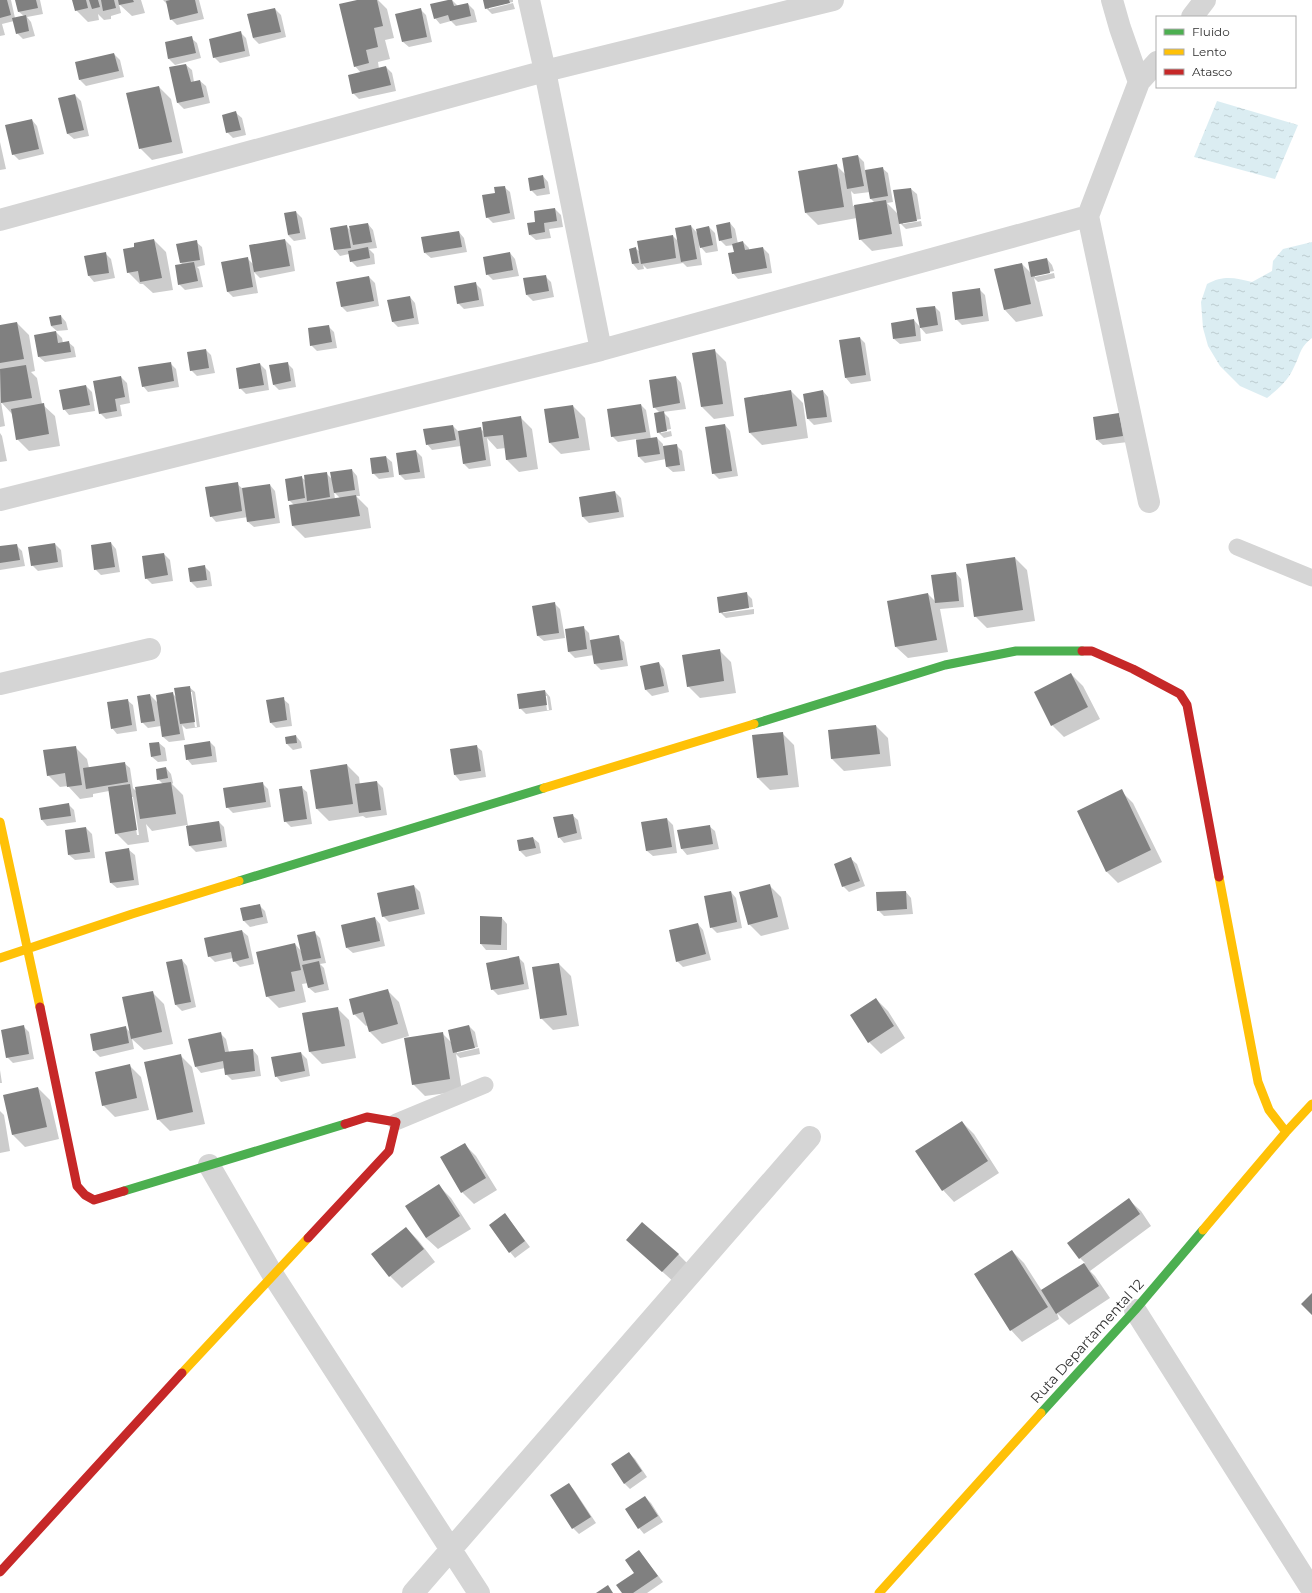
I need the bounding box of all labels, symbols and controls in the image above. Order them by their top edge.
legend [1156,16,1296,88]
text: Fluido [1192,24,1230,39]
text: Lento [1192,44,1227,59]
text: Atasco [1192,64,1232,79]
street label: Ruta Departamental 12 [1026,1275,1148,1407]

